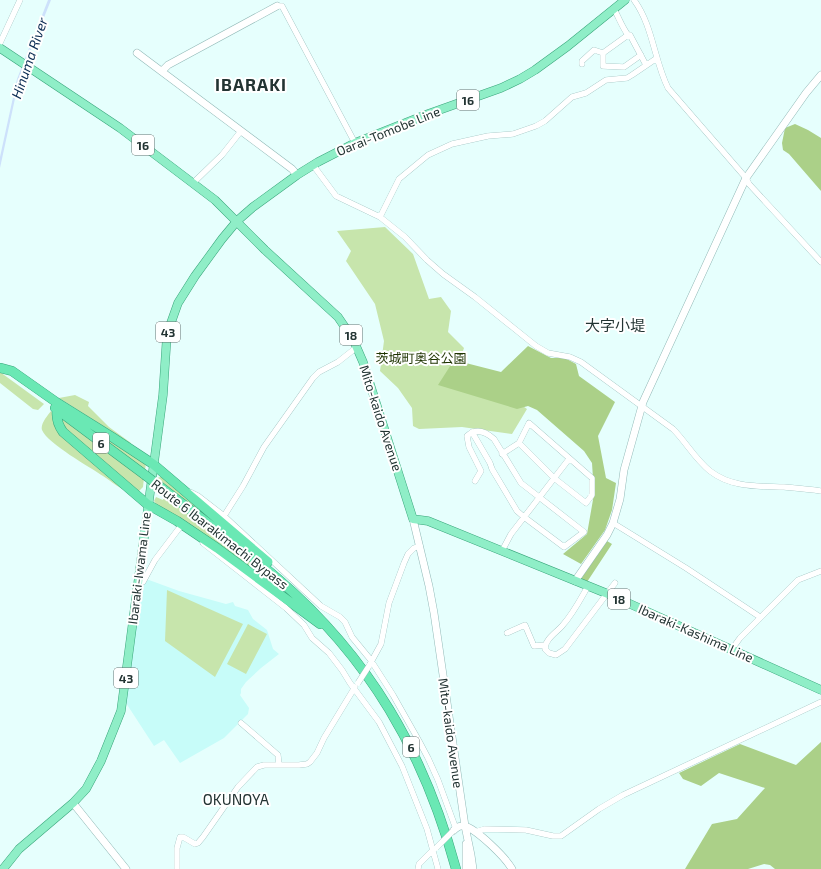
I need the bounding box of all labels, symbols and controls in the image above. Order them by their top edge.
water label: Hinuma River [7,15,51,101]
district label: IBARAKI [215,74,287,94]
road number: 16 [457,90,479,110]
street label: Oarai-Tomobe Line [334,103,442,159]
road number: 16 [132,135,154,155]
district label: 大字小堤 [585,316,645,334]
road number: 43 [156,322,180,342]
road number: 18 [340,325,362,345]
park label: 茨城町奥谷公園 [375,350,467,366]
street label: Mito-kaido Avenue [356,363,406,473]
road number: 6 [93,433,109,453]
street label: Route 6 Ibarakimachi Bypass [148,476,292,592]
street label: Ibaraki-Iwama Line [124,511,154,625]
road number: 18 [608,589,630,609]
street label: Ibaraki-Kashima Line [636,600,756,666]
road number: 43 [114,668,138,688]
street label: Mito-kaido Avenue [435,677,467,789]
road number: 6 [403,737,419,757]
district label: OKUNOYA [203,790,270,808]

